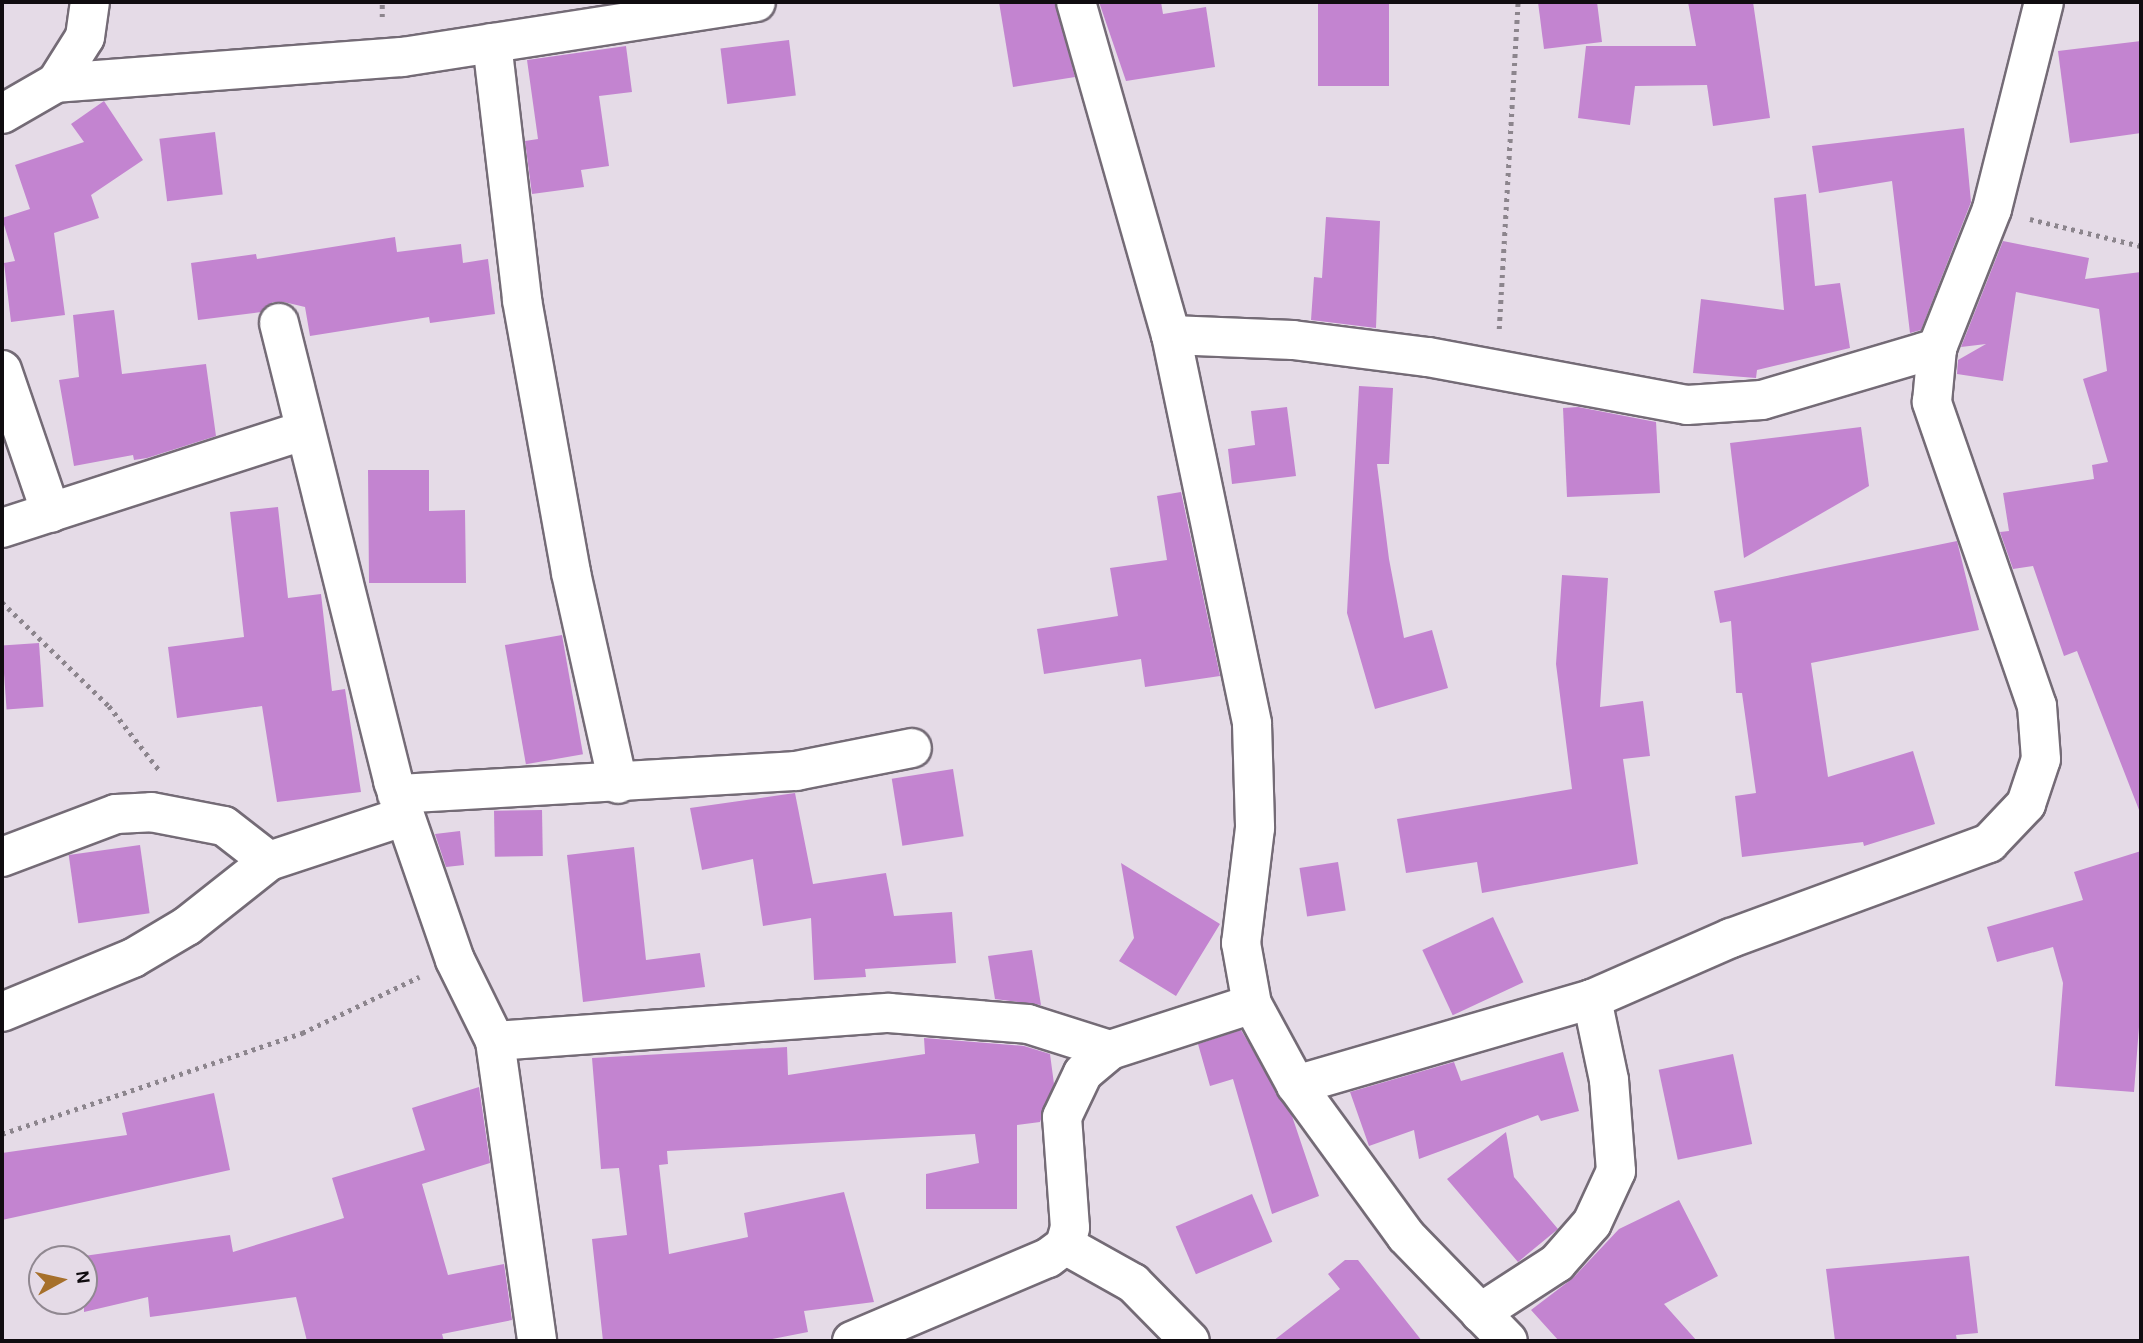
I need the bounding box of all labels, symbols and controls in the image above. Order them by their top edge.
north arrow [28,1245,98,1315]
text: N [72,1269,93,1285]

